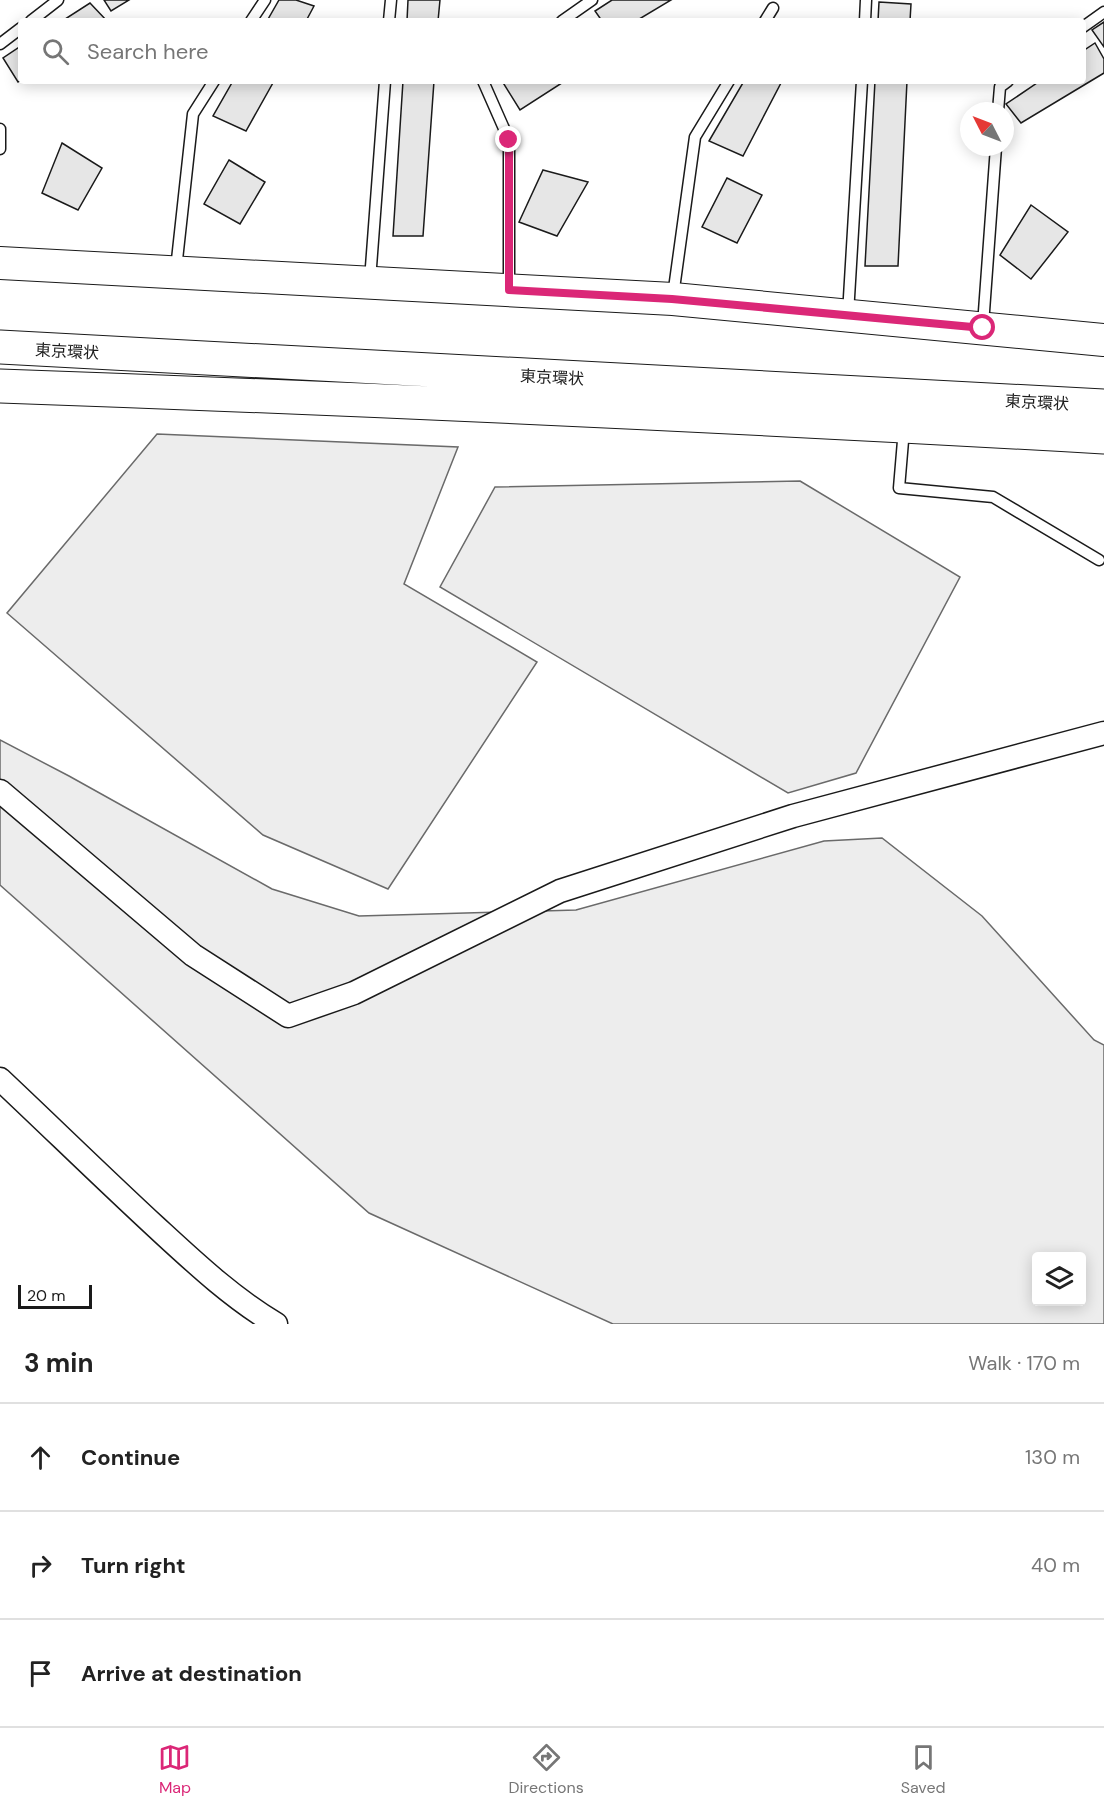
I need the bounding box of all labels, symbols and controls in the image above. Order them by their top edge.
search box [18,18,1086,84]
icon: search [39,35,72,68]
text: Search here [87,37,208,66]
north arrow [960,102,1014,156]
route end [495,126,521,152]
route start [969,314,995,340]
street label: 東京環状 [34,339,99,364]
street label: 東京環状 [519,365,584,390]
street label: 東京環状 [1004,390,1069,415]
map controls [1032,1252,1086,1306]
button: layers [1032,1252,1086,1306]
scale bar [18,1282,92,1310]
text: 20 m [27,1285,66,1306]
text: 3 min [24,1346,93,1380]
text: Walk · 170 m [968,1350,1080,1376]
icon: ahead [24,1441,57,1474]
text: Continue [81,1443,180,1472]
text: 130 m [1025,1444,1080,1470]
icon: right [24,1549,57,1582]
text: Turn right [81,1551,186,1580]
text: 40 m [1031,1552,1080,1578]
icon: arrive [24,1657,57,1690]
text: Arrive at destination [81,1659,302,1688]
tab: Map [158,1741,191,1798]
tab: Directions [508,1741,584,1798]
tab: Saved [901,1741,946,1798]

